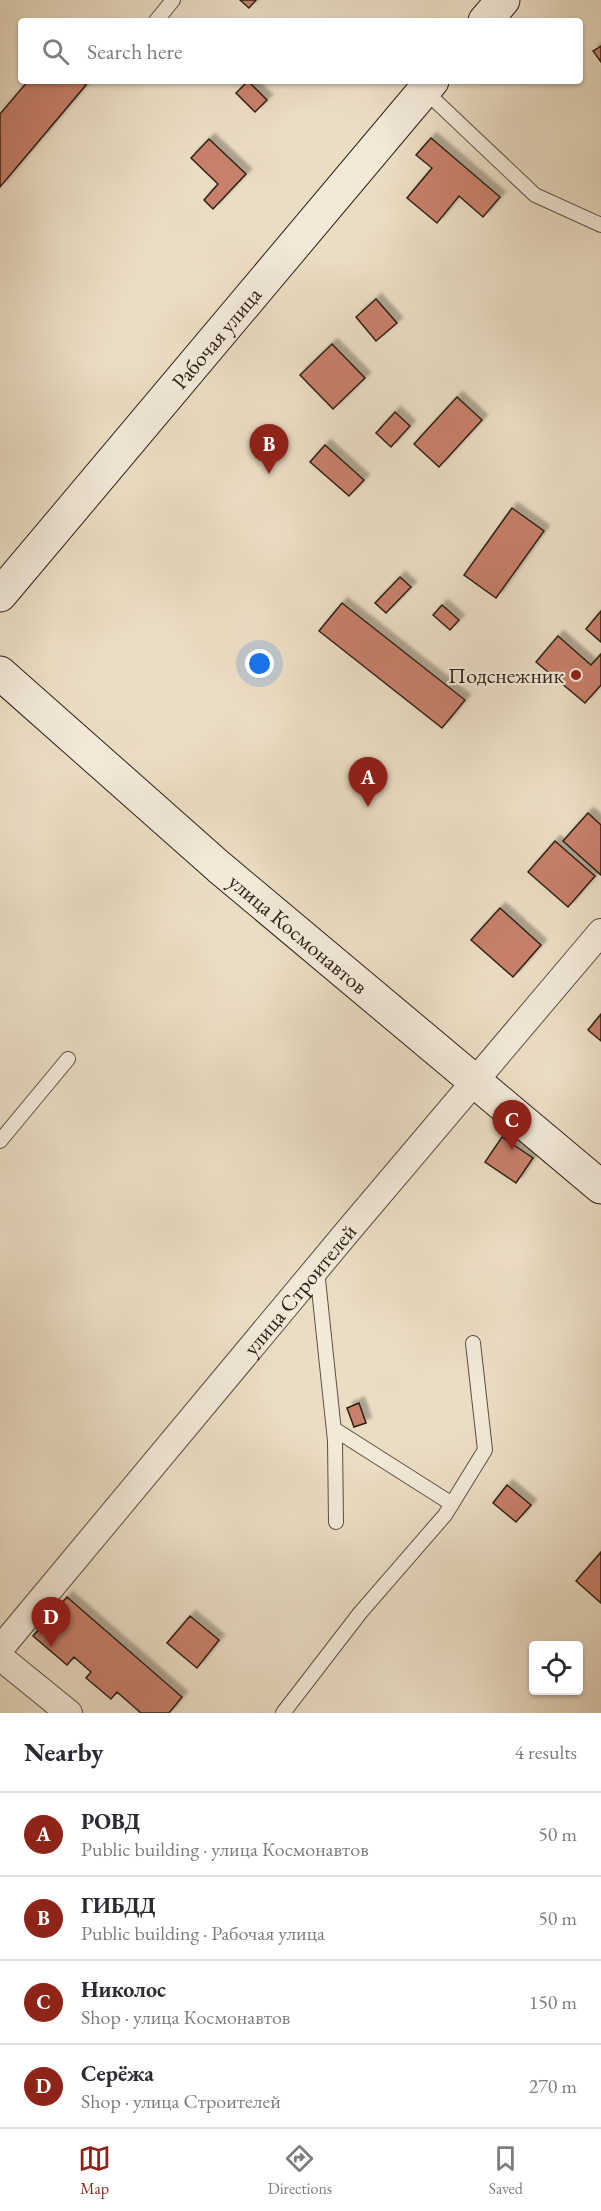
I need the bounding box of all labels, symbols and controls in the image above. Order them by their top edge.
search box [18,18,583,84]
icon: search [39,35,72,68]
text: Search here [87,37,182,66]
street label: Рабочая улица [165,281,268,395]
pin: B [250,424,288,474]
your location [245,649,274,678]
place label: Подснежник [448,661,564,690]
marker: Подснежник [569,668,583,682]
pin: A [348,758,388,807]
street label: улица Космонавтов [222,867,374,1001]
pin: C [492,1100,532,1150]
street label: улица Строителей [237,1218,363,1362]
pin: D [32,1598,70,1647]
map controls [529,1641,583,1695]
button: locate [529,1641,583,1695]
text: Nearby [24,1735,104,1769]
text: 4 results [514,1739,577,1765]
text: РОВД [81,1807,140,1836]
text: A [36,1821,51,1847]
text: 50 m [538,1821,577,1847]
text: Public building · улица Космонавтов [81,1836,369,1862]
text: ГИБДД [81,1891,156,1920]
text: B [37,1905,50,1931]
text: 50 m [538,1905,577,1931]
text: Public building · Рабочая улица [81,1920,325,1946]
text: Николос [81,1975,166,2004]
text: C [36,1989,51,2015]
text: 150 m [529,1989,577,2015]
text: Shop · улица Космонавтов [81,2004,290,2030]
text: Серёжа [81,2059,154,2088]
text: D [36,2073,51,2099]
text: 270 m [529,2073,577,2099]
text: Shop · улица Строителей [81,2088,281,2114]
tab: Map [78,2142,111,2199]
tab: Directions [268,2142,332,2199]
tab: Saved [488,2142,523,2199]

